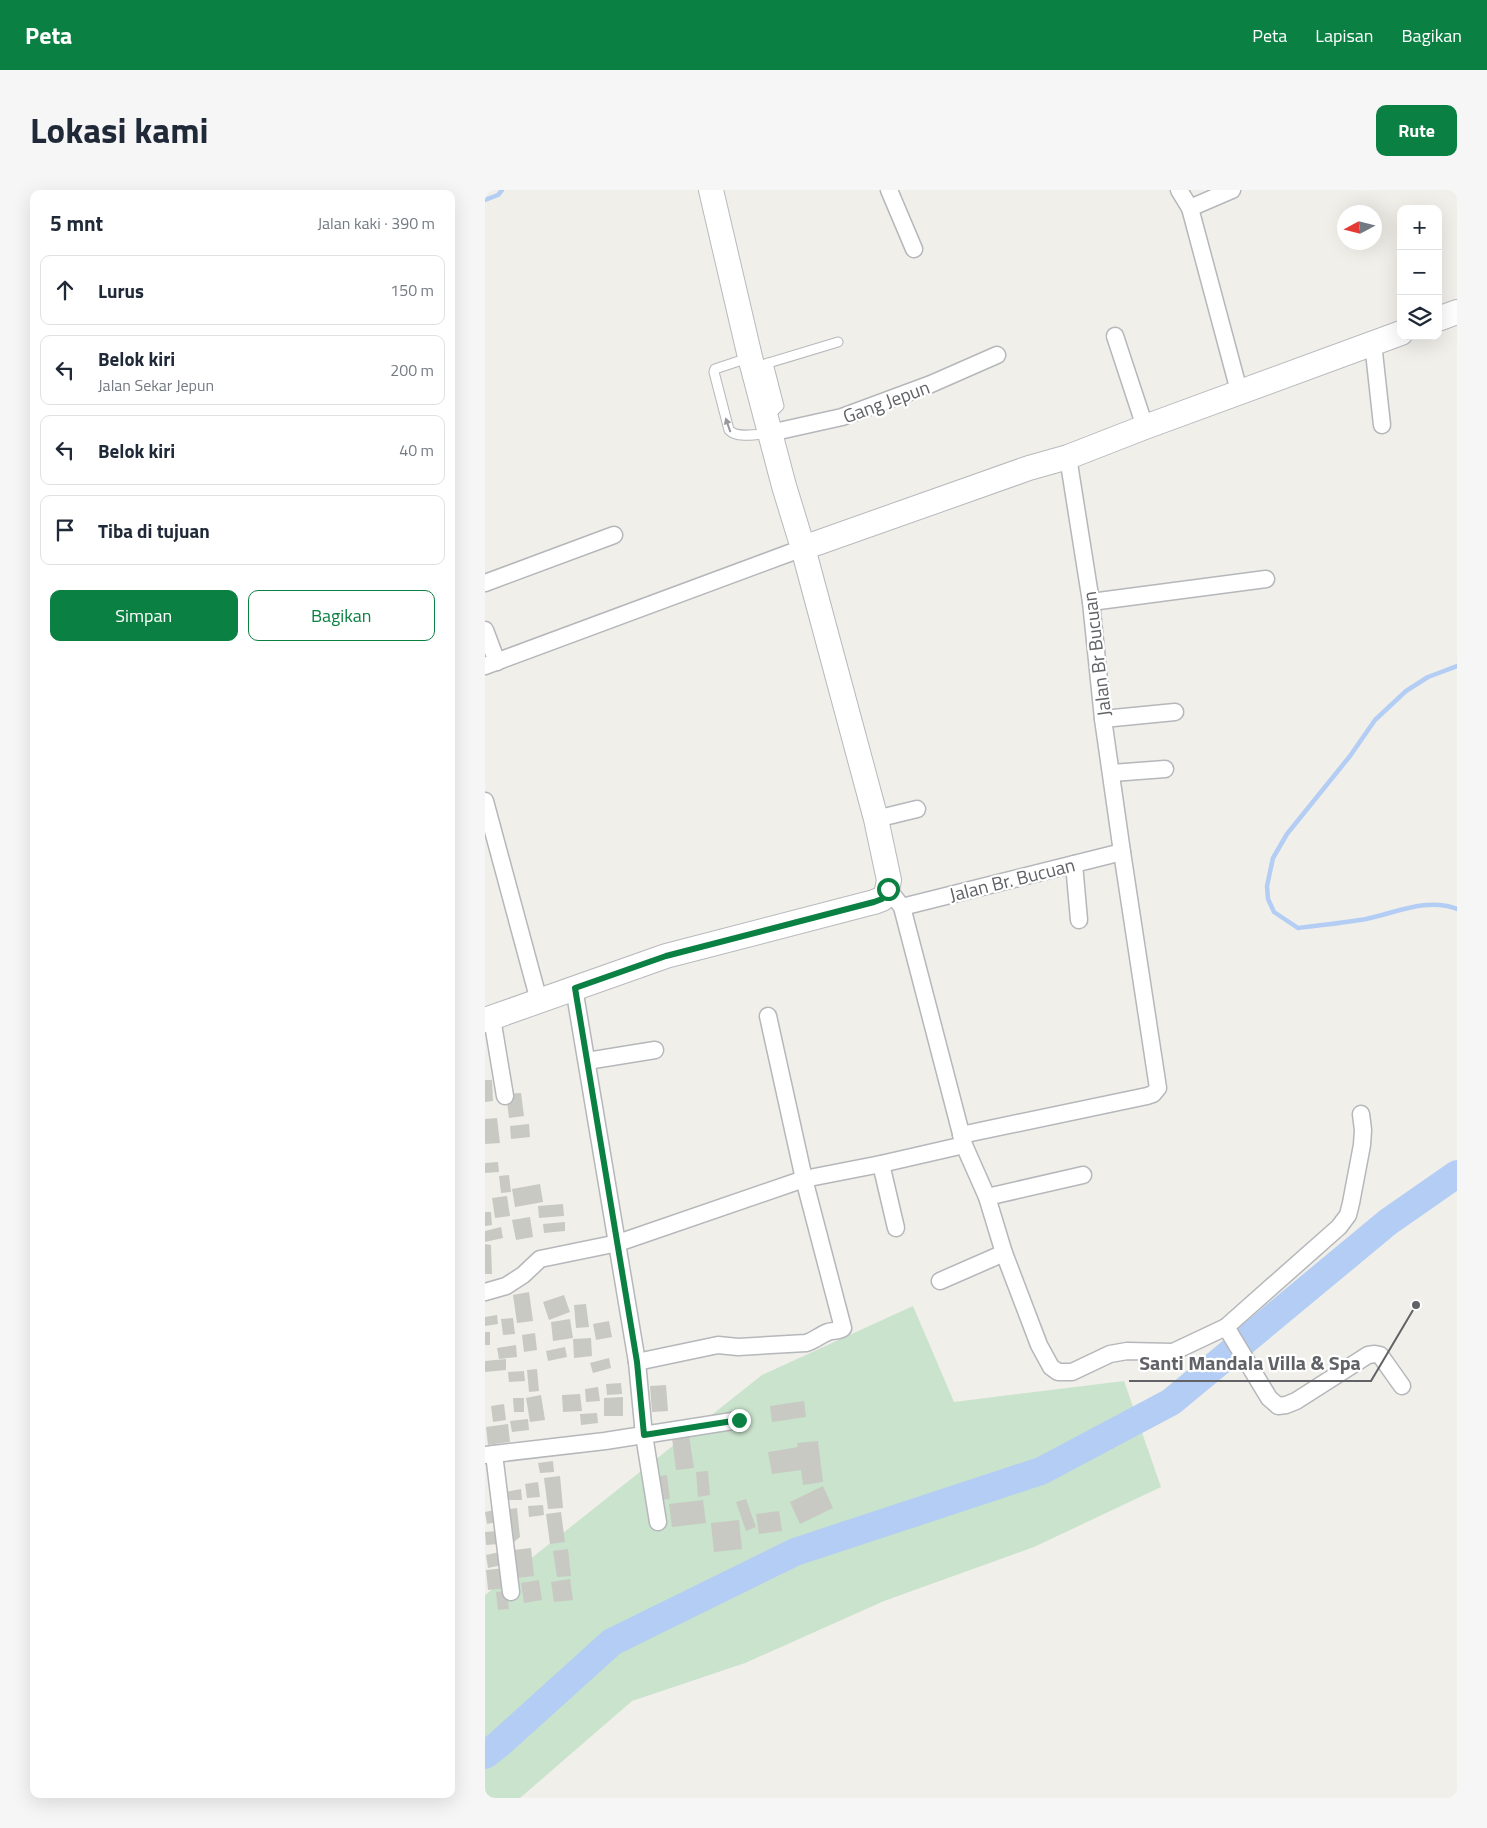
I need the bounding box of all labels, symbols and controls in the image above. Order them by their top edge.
text: Peta [25,17,72,53]
text: Peta [1252,22,1287,49]
text: Lapisan [1315,22,1373,49]
text: Bagikan [1401,22,1462,49]
text: Lokasi kami [30,103,209,157]
button: Rute [1376,105,1457,156]
north arrow [1337,205,1382,250]
map controls [1397,205,1442,340]
button: + [1397,205,1442,250]
text: 5 mnt [50,207,103,239]
text: Jalan kaki · 390 m [317,211,435,235]
button: − [1397,250,1442,295]
icon: ahead [51,276,79,304]
text: Lurus [98,276,144,305]
text: 150 m [390,278,434,302]
button: layers [1397,295,1442,340]
text: Belok kiri [98,344,175,373]
icon: left [51,356,79,384]
text: 200 m [390,358,434,382]
street label: Gang Jepun [838,372,934,430]
text: Jalan Sekar Jepun [98,373,214,397]
one-way arrow [724,417,731,432]
icon: left [51,436,79,464]
text: Belok kiri [98,436,175,465]
text: 40 m [399,438,434,462]
icon: arrive [51,516,79,544]
text: Tiba di tujuan [98,516,210,545]
button: Simpan [50,590,238,641]
button: Bagikan [248,590,435,641]
street label: Jalan Br Bucuan [1074,590,1118,718]
street label: Jalan Br. Bucuan [946,849,1078,909]
route start [877,878,900,901]
callout: Santi Mandala Villa & Spa [1129,1346,1371,1381]
text: Santi Mandala Villa & Spa [1139,1347,1361,1378]
route end [728,1409,751,1432]

